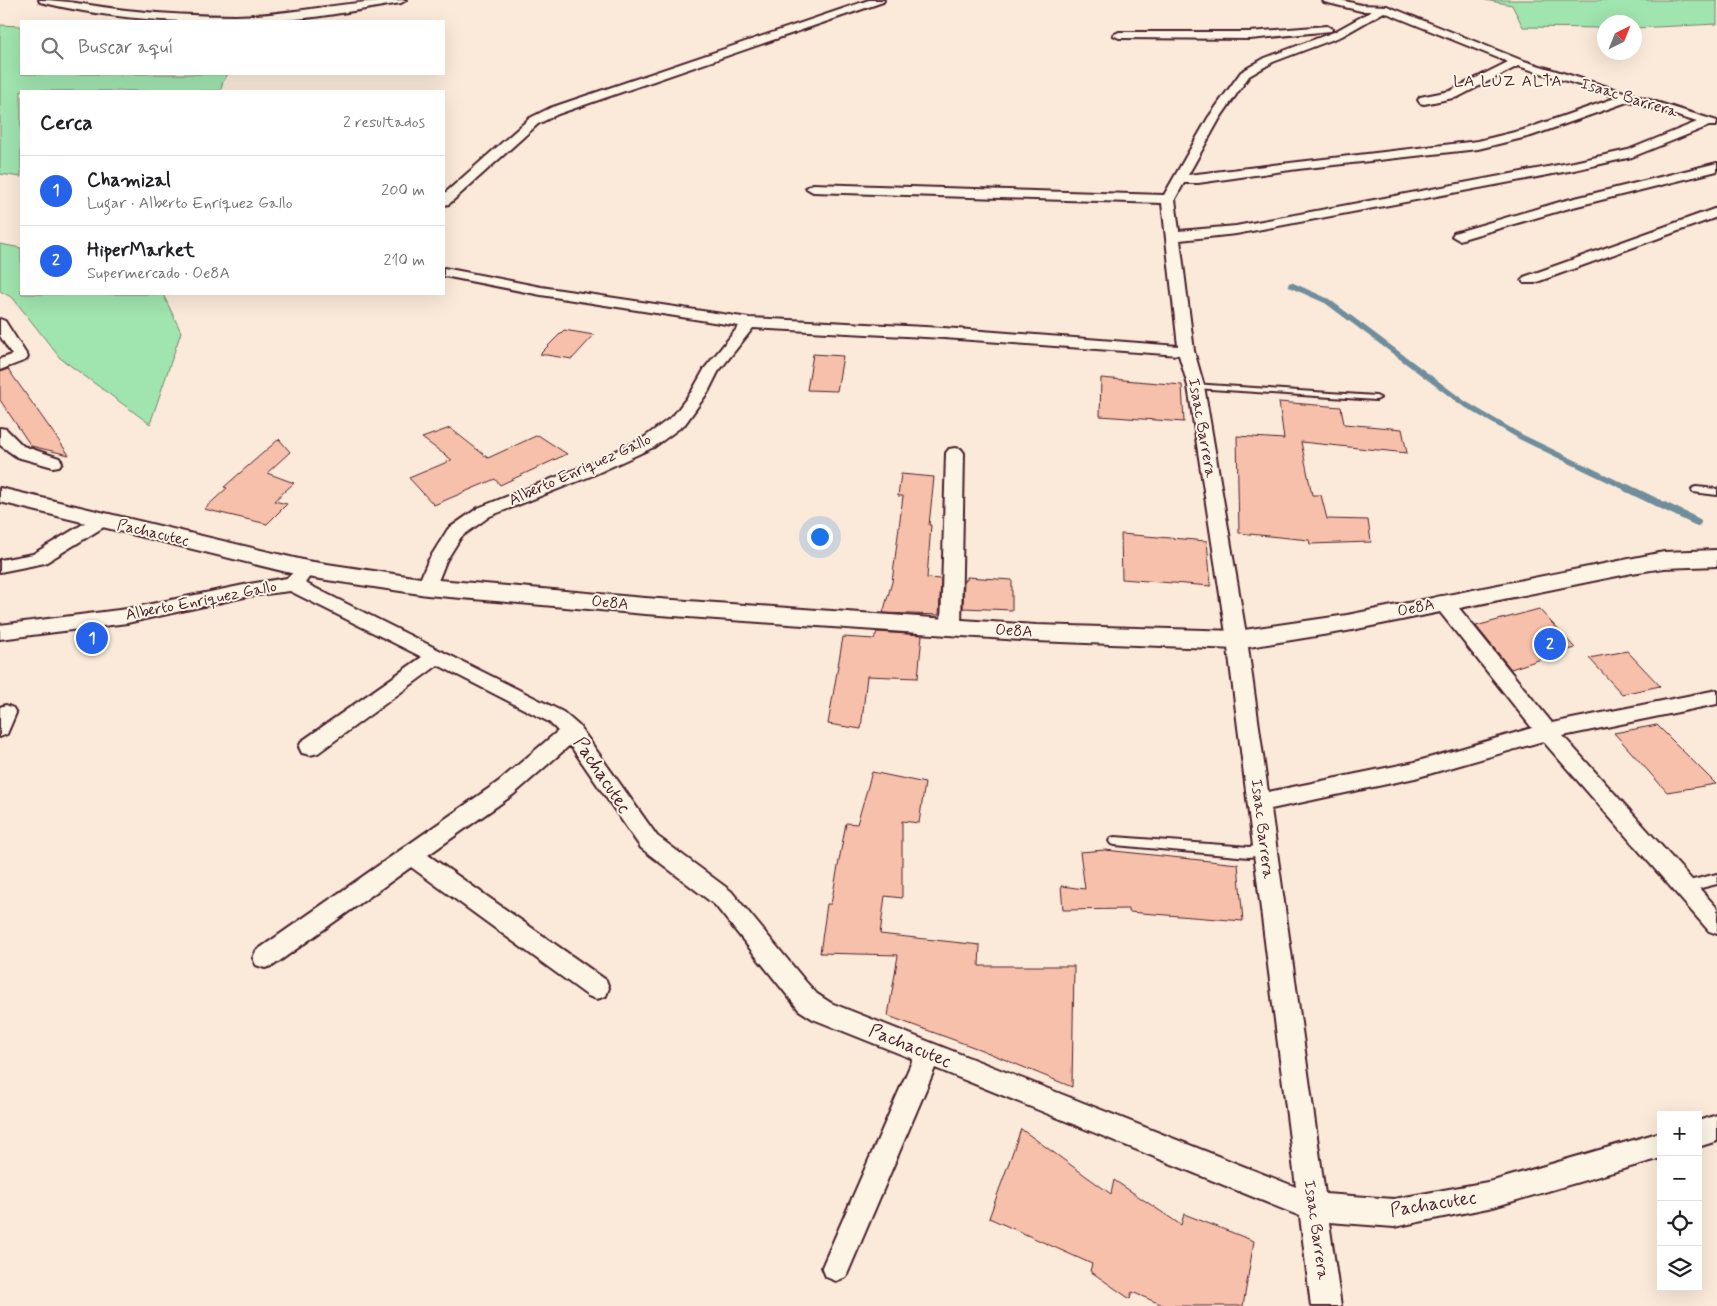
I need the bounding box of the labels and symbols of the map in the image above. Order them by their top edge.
north arrow [1597,15,1642,60]
district label: LA LUZ ALTA [1453,71,1563,92]
street label: Isaac Barrera [1578,73,1680,123]
street label: Isaac Barrera [1183,377,1221,480]
street label: Alberto Enriquez Gallo [505,429,655,511]
street label: Pachacutec [115,515,191,551]
your location [807,524,833,550]
street label: Alberto Enriquez Gallo [124,576,279,626]
street label: Oe8A [590,591,630,615]
street label: Oe8A [1395,594,1437,622]
pin: 1 [76,619,108,657]
street label: Oe8A [995,620,1033,642]
pin: 2 [1534,625,1566,663]
street label: Pachacutec [567,732,637,818]
street label: Isaac Barrera [1245,778,1279,880]
street label: Pachacutec [865,1018,955,1074]
street label: Isaac Barrera [1299,1179,1333,1282]
street label: Pachacutec [1388,1185,1478,1223]

